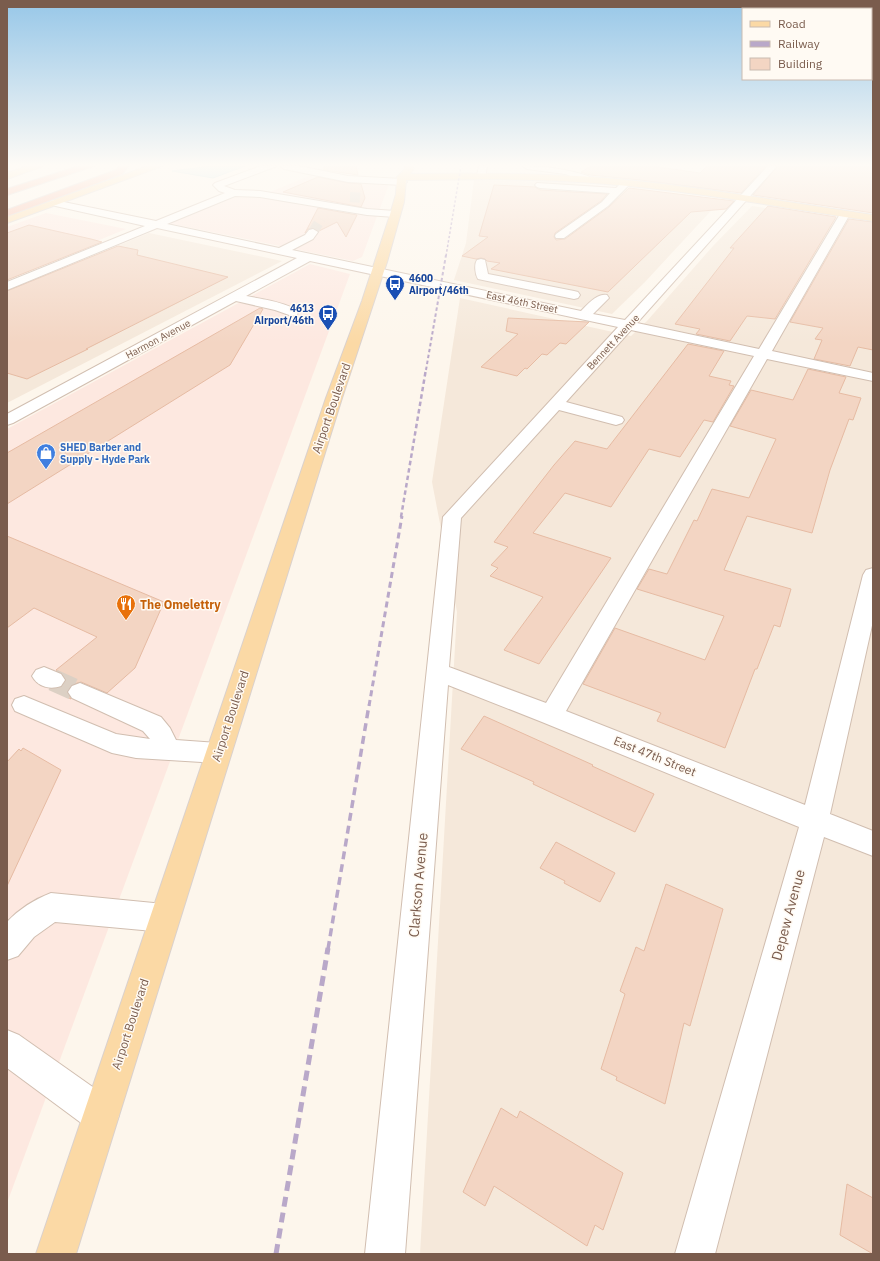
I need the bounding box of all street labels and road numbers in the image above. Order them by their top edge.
street label: East 46th Street [485,288,559,316]
street label: Bennett Avenue [584,311,642,373]
street label: Harmon Avenue [123,316,193,362]
street label: Airport Boulevard [308,361,354,455]
street label: Airport Boulevard [208,669,252,763]
street label: East 47th Street [612,733,698,779]
street label: Clarkson Avenue [404,832,432,938]
street label: Depew Avenue [767,867,809,963]
street label: Airport Boulevard [108,977,152,1071]

